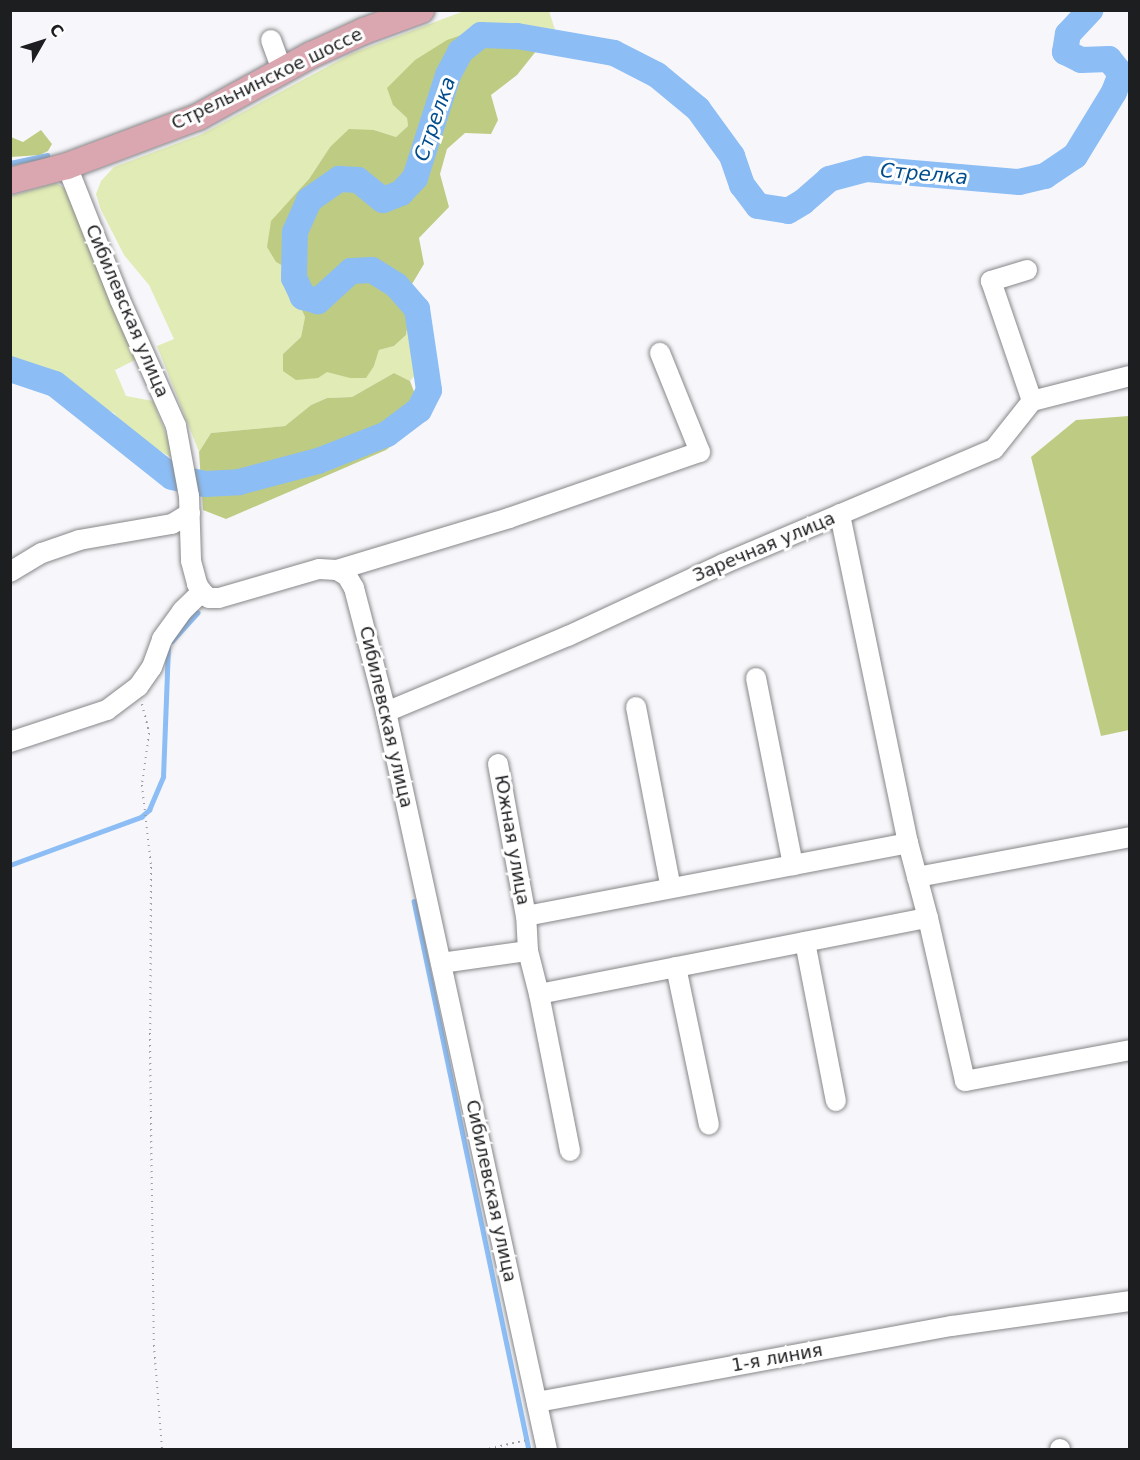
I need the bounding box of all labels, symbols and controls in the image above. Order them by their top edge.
north arrow [12,12,72,72]
text: С [45,20,67,41]
street label: Стрельнинское шоссе [168,23,366,135]
water label: Стрелка [409,74,461,164]
water label: Стрелка [879,158,969,190]
street label: Сибилевская улица [81,221,173,401]
street label: Заречная улица [690,507,838,587]
street label: Сибилевская улица [355,624,417,810]
street label: Южная улица [490,773,534,907]
street label: Сибилевская улица [461,1098,521,1284]
street label: 1-я линия [730,1339,824,1377]

